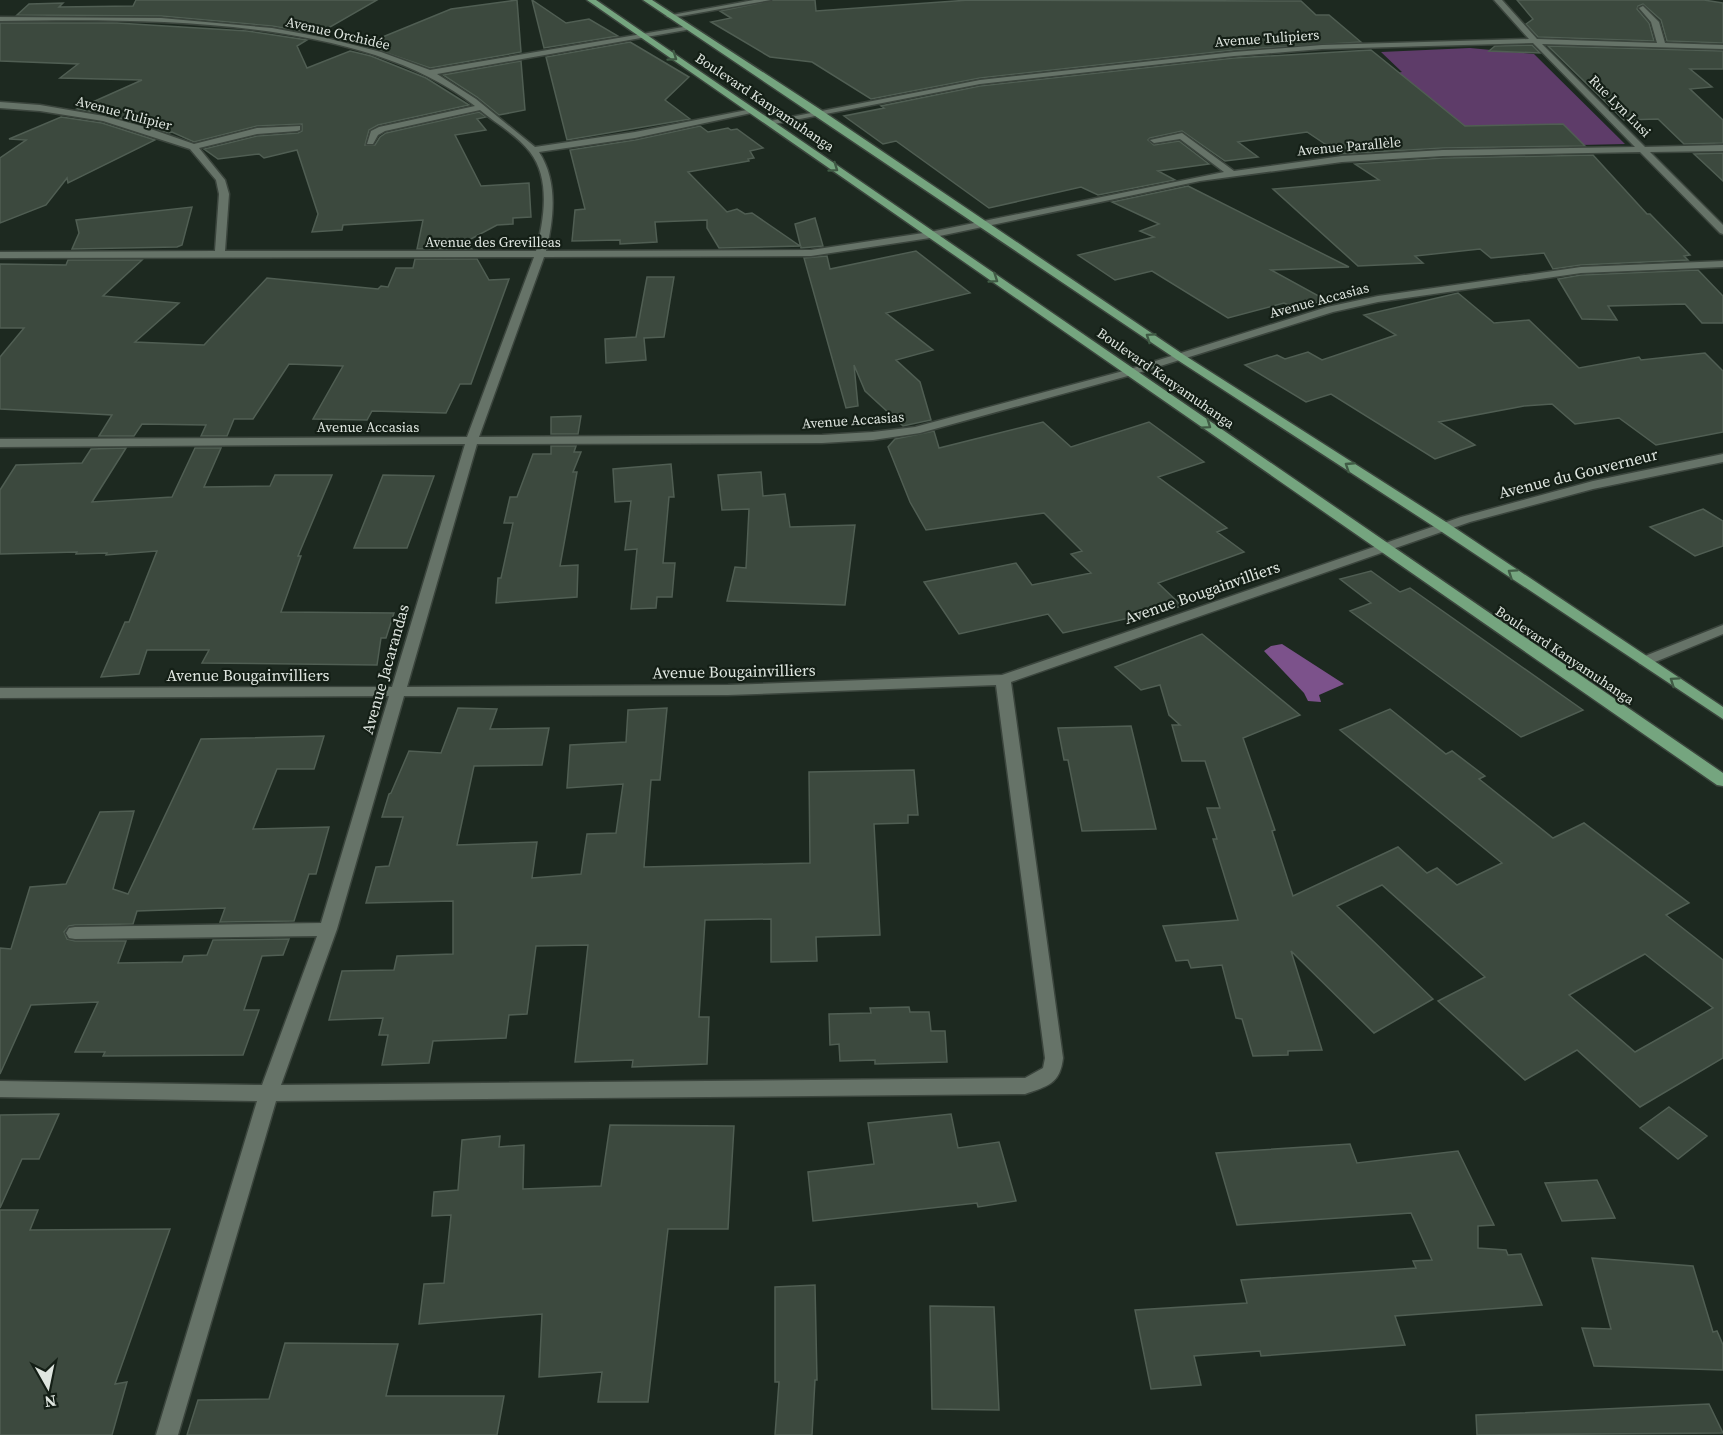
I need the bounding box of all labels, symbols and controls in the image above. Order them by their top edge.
street label: Avenue Orchidée [284,11,392,55]
street label: Avenue Tulipiers [1214,24,1320,52]
street label: Boulevard Kanyamuhanga [692,48,839,157]
one-way arrow [667,50,678,61]
street label: Rue Lyn Lusi [1584,70,1656,142]
street label: Avenue Tulipier [74,91,174,135]
street label: Avenue Parallèle [1296,132,1402,160]
one-way arrow [827,161,838,172]
street label: Avenue des Grevilleas [425,232,561,252]
one-way arrow [988,272,999,283]
street label: Avenue Accasias [1267,277,1371,323]
street label: Boulevard Kanyamuhanga [1093,323,1239,434]
one-way arrow [1146,333,1157,344]
street label: Avenue Accasias [801,406,905,434]
street label: Avenue Accasias [317,417,419,437]
one-way arrow [1200,418,1211,429]
street label: Avenue du Gouverneur [1496,443,1660,503]
one-way arrow [1345,462,1356,473]
street label: Avenue Bougainvilliers [1121,555,1283,629]
one-way arrow [1508,569,1519,580]
street label: Avenue Jacarandas [356,601,414,737]
street label: Boulevard Kanyamuhanga [1492,601,1639,710]
street label: Avenue Bougainvilliers [652,659,816,683]
street label: Avenue Bougainvilliers [166,664,330,686]
one-way arrow [1670,677,1681,688]
north arrow [18,1357,78,1417]
text: N [43,1390,58,1414]

